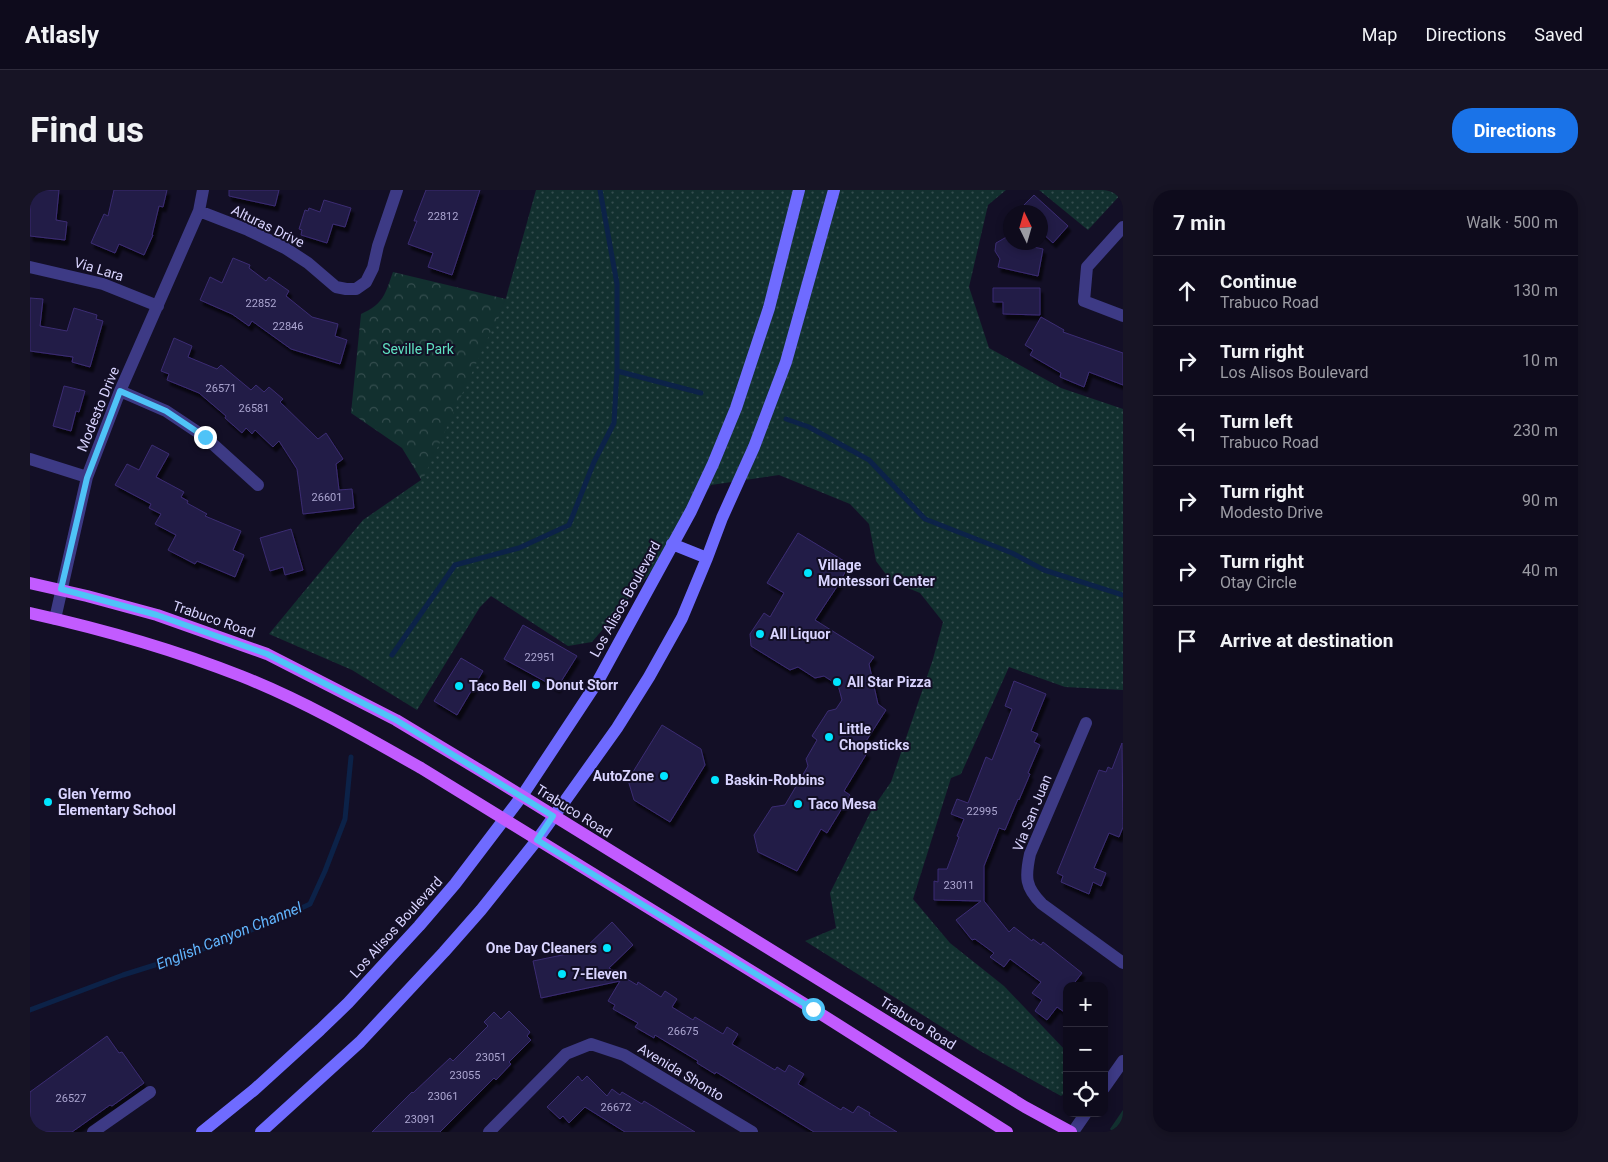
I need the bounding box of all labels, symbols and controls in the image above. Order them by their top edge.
text: Atlasly [25,21,99,49]
text: Map [1362,24,1397,45]
text: Directions [1425,24,1506,45]
text: Saved [1534,24,1583,45]
button: Directions [1452,108,1578,153]
text: Find us [30,110,144,151]
street label: Alturas Drive [229,201,307,251]
north arrow [1003,205,1048,250]
house number: 22812 [428,210,458,223]
text: 7 min [1173,211,1226,235]
text: Walk · 500 m [1466,213,1558,232]
street label: Via Lara [72,254,126,284]
text: Continue [1220,270,1297,293]
icon: ahead [1173,277,1201,305]
text: 130 m [1513,281,1558,300]
text: Trabuco Road [1220,293,1319,312]
house number: 22852 [246,297,276,310]
house number: 22846 [273,320,303,333]
text: Turn right [1220,340,1304,363]
park label: Seville Park [382,341,455,357]
icon: right [1173,347,1201,375]
text: 10 m [1522,351,1558,370]
text: Los Alisos Boulevard [1220,363,1369,382]
street label: Modesto Drive [74,364,122,454]
house number: 26571 [206,382,236,395]
house number: 26581 [239,402,269,415]
text: Turn left [1220,410,1293,433]
icon: left [1173,417,1201,445]
text: 230 m [1513,421,1558,440]
route end [194,426,217,449]
text: Trabuco Road [1220,433,1319,452]
text: Turn right [1220,480,1304,503]
icon: right [1173,487,1201,515]
house number: 26601 [312,491,342,504]
text: 90 m [1522,491,1558,510]
text: Modesto Drive [1220,503,1323,522]
street label: Los Alisos Boulevard [586,538,664,660]
text: Turn right [1220,550,1304,573]
place label: Village Montessori Center [818,557,935,589]
icon: right [1173,557,1201,585]
text: 40 m [1522,561,1558,580]
marker: Village Montessori Center [802,567,814,579]
text: Otay Circle [1220,573,1297,592]
street label: Trabuco Road [171,597,257,641]
place label: All Liquor [770,626,830,642]
icon: arrive [1173,627,1201,655]
marker: All Liquor [754,628,766,640]
text: Arrive at destination [1220,629,1393,652]
house number: 22951 [525,651,555,664]
place label: All Star Pizza [847,674,932,690]
marker: All Star Pizza [831,676,843,688]
place label: Donut Storr [546,677,618,693]
place label: Taco Bell [469,678,527,694]
marker: Donut Storr [530,679,542,691]
marker: Taco Bell [453,680,465,692]
place label: Little Chopsticks [839,721,909,753]
marker: Little Chopsticks [823,731,835,743]
place label: AutoZone [593,768,654,784]
marker: AutoZone [658,770,670,782]
place label: Baskin-Robbins [725,772,825,788]
street label: Via San Juan [1009,772,1055,854]
marker: Baskin-Robbins [709,774,721,786]
street label: Trabuco Road [533,781,615,841]
place label: Glen Yermo Elementary School [58,786,176,818]
marker: Glen Yermo Elementary School [42,796,54,808]
place label: Taco Mesa [808,796,877,812]
marker: Taco Mesa [792,798,804,810]
house number: 22995 [967,805,997,818]
street label: Los Alisos Boulevard [347,873,445,981]
house number: 23011 [944,879,974,892]
water label: English Canyon Channel [153,898,305,974]
place label: One Day Cleaners [486,940,597,956]
marker: One Day Cleaners [601,942,613,954]
place label: 7-Eleven [572,966,627,982]
marker: 7-Eleven [556,968,568,980]
map controls [1063,982,1108,1117]
button: + [1063,982,1108,1027]
street label: Trabuco Road [877,993,959,1053]
route start [802,998,825,1021]
house number: 26675 [668,1025,698,1038]
button: − [1063,1027,1108,1072]
street label: Avenida Shonto [635,1040,727,1104]
house number: 23051 [476,1051,506,1064]
house number: 23055 [450,1069,480,1082]
button: locate [1063,1072,1108,1117]
house number: 23061 [428,1090,458,1103]
house number: 26527 [56,1092,86,1105]
house number: 26672 [601,1101,631,1114]
house number: 23091 [405,1113,435,1126]

